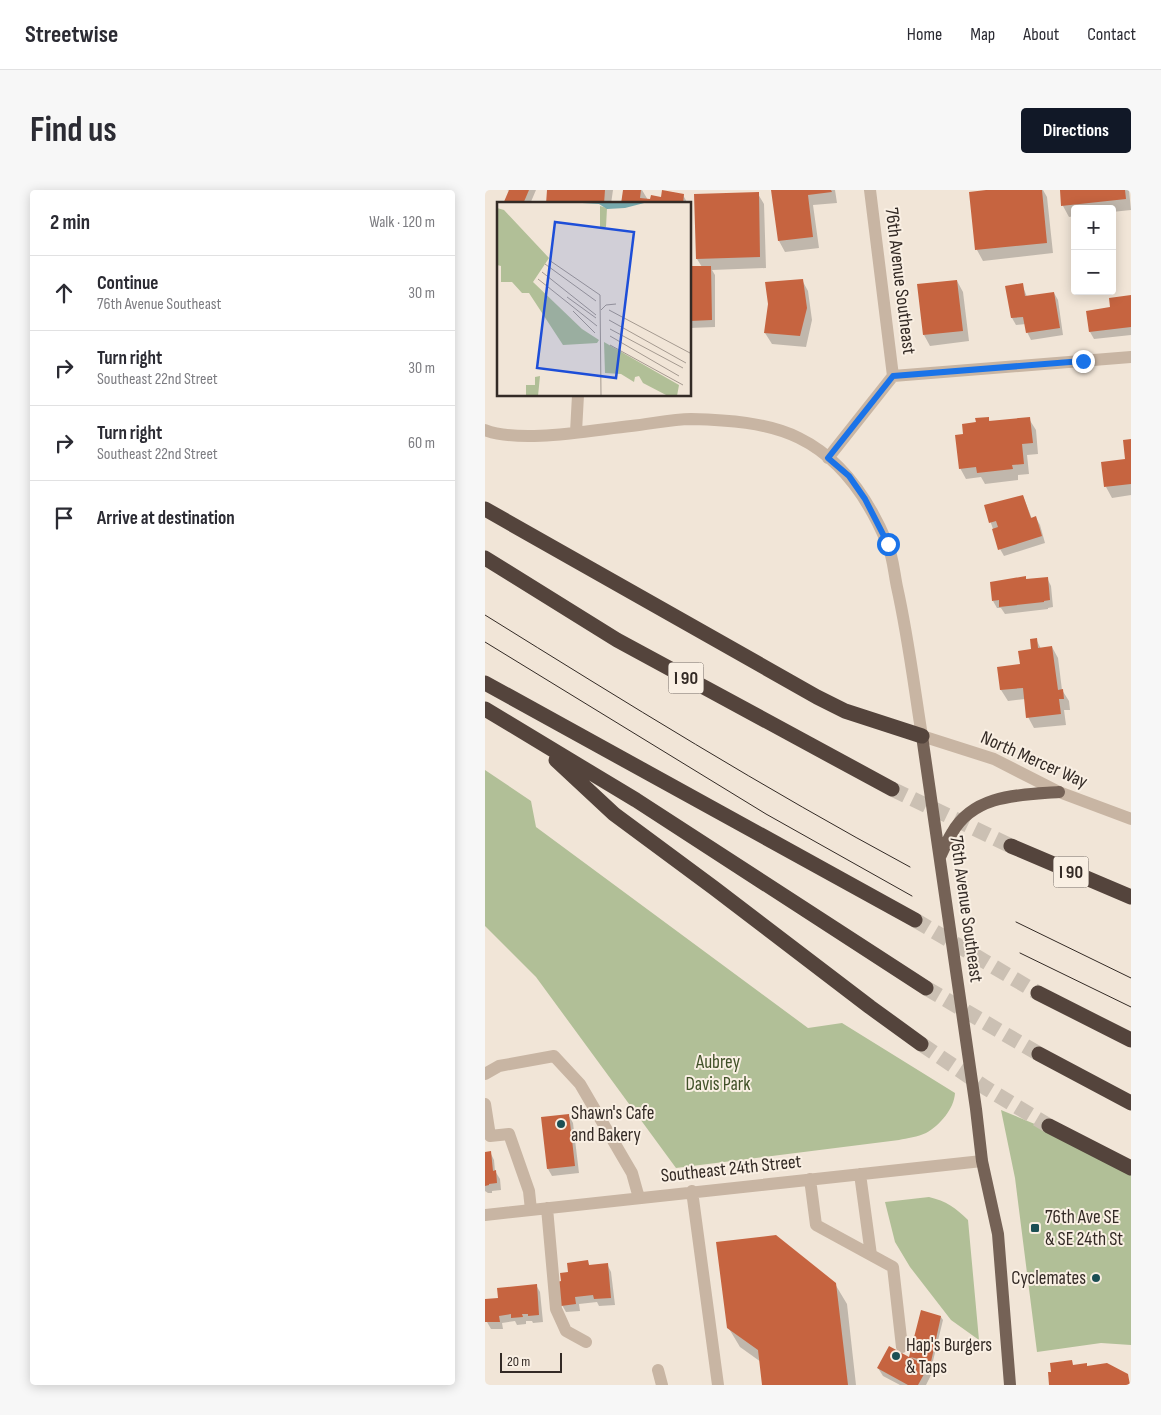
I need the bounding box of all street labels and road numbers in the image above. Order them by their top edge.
street label: 76th Avenue Southeast [880,206,920,356]
road number: I 90 [669,662,703,693]
street label: North Mercer Way [977,726,1091,794]
street label: 76th Avenue Southeast [944,834,988,984]
road number: I 90 [1053,856,1089,888]
street label: Southeast 24th Street [660,1150,803,1188]

